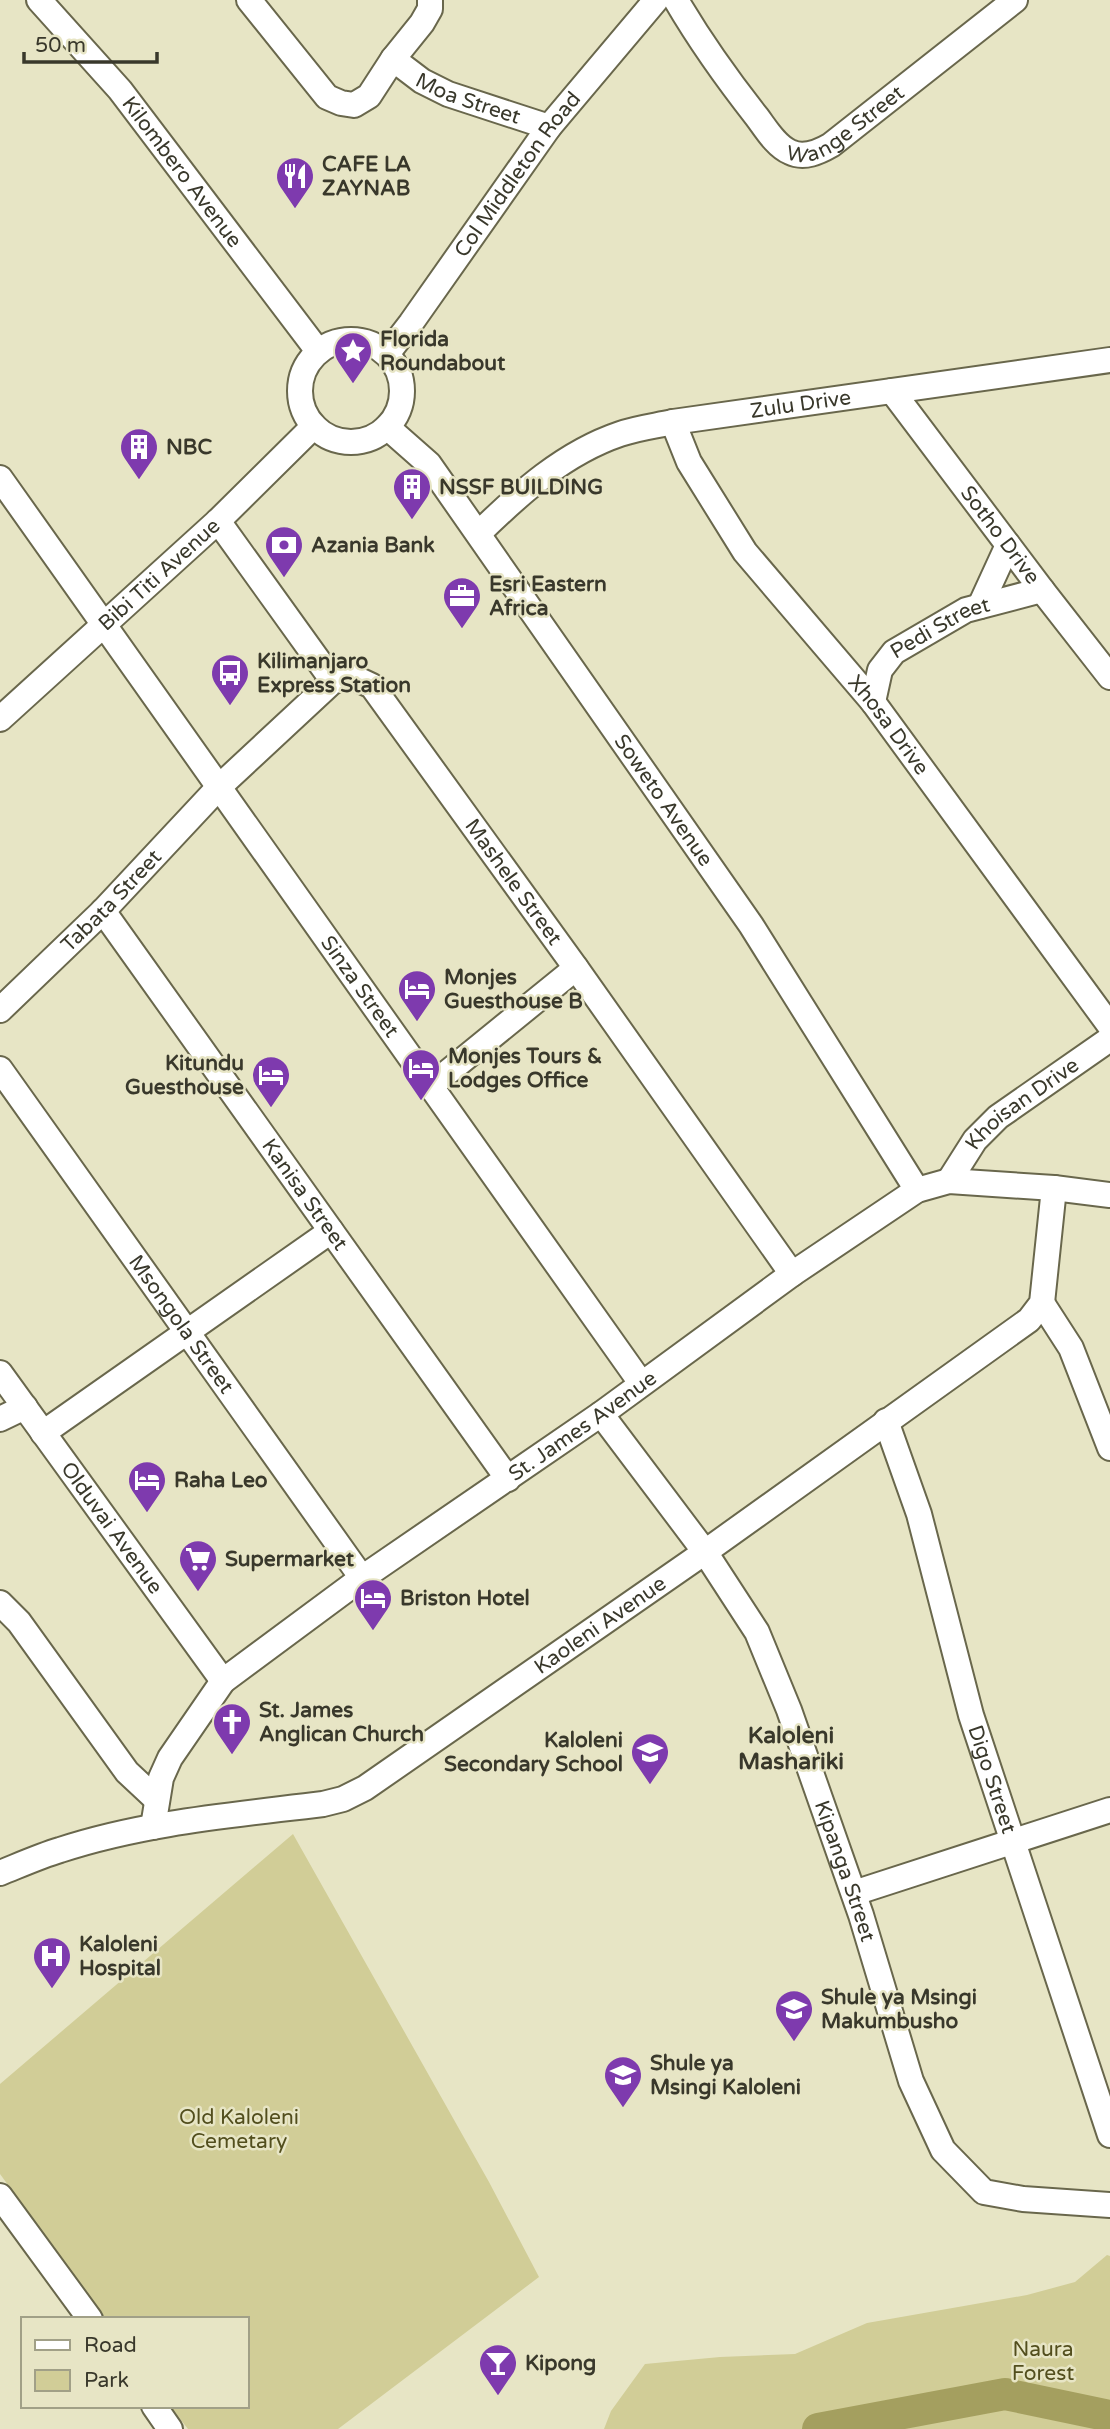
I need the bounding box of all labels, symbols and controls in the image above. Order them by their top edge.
scale bar [24,21,158,65]
text: 50 m [35,33,86,58]
street label: Moa Street [412,67,524,129]
street label: Wange Street [784,80,909,169]
street label: Col Middleton Road [449,87,586,262]
street label: Kilombero Avenue [117,92,248,253]
place label: CAFE LA ZAYNAB [322,152,411,201]
restaurant icon: CAFE LA ZAYNAB [274,155,316,210]
place label: Florida Roundabout [380,327,505,376]
place icon: Florida Roundabout [332,330,374,385]
street label: Zulu Drive [749,384,853,423]
building icon: NBC [118,426,160,481]
place label: NBC [166,435,212,460]
building icon: NSSF BUILDING [391,466,433,521]
place label: NSSF BUILDING [439,475,603,500]
street label: Sotho Drive [955,481,1045,589]
street label: Bibi Titi Avenue [93,513,225,636]
bank icon: Azania Bank [263,524,305,579]
place label: Azania Bank [311,533,435,558]
place label: Esri Eastern Africa [489,572,607,621]
office icon: Esri Eastern Africa [441,575,483,630]
street label: Pedi Street [886,592,992,664]
place label: Kilimanjaro Express Station [257,649,411,698]
bus stop icon: Kilimanjaro Express Station [209,652,251,707]
street label: Xhosa Drive [843,670,935,780]
street label: Soweto Avenue [609,729,719,871]
street label: Mashele Street [460,814,568,950]
street label: Tabata Street [56,844,167,957]
street label: Sinza Street [316,931,405,1042]
place label: Monjes Guesthouse B [444,965,583,1014]
hotel icon: Monjes Guesthouse B [396,968,438,1023]
place label: Monjes Tours & Lodges Office [448,1044,602,1093]
hotel icon: Monjes Tours & Lodges Office [400,1047,442,1102]
place label: Kitundu Guesthouse [125,1051,244,1100]
street label: Khoisan Drive [960,1052,1083,1154]
hotel icon: Kitundu Guesthouse [250,1054,292,1109]
street label: Kanisa Street [257,1134,353,1255]
street label: Msongola Street [124,1250,239,1398]
street label: St. James Avenue [504,1365,661,1486]
street label: Olduvai Avenue [56,1457,168,1599]
hotel icon: Raha Leo [126,1459,168,1514]
place label: Raha Leo [174,1468,268,1493]
supermarket icon: Supermarket [177,1538,219,1593]
place label: Supermarket [225,1547,354,1572]
street label: Kaoleni Avenue [529,1571,671,1679]
hotel icon: Briston Hotel [352,1577,394,1632]
place label: Briston Hotel [400,1586,530,1611]
place label: St. James Anglican Church [259,1698,424,1747]
church icon: St. James Anglican Church [211,1701,253,1756]
district label: Kaloleni Mashariki [738,1722,844,1776]
street label: Digo Street [963,1722,1022,1837]
place label: Kaloleni Secondary School [444,1728,623,1777]
school or university icon: Kaloleni Secondary School [629,1731,671,1786]
street label: Kipanga Street [809,1797,881,1945]
place label: Kaloleni Hospital [79,1932,161,1981]
hospital icon: Kaloleni Hospital [31,1935,73,1990]
place label: Shule ya Msingi Makumbusho [821,1985,977,2034]
school or university icon: Shule ya Msingi Makumbusho [773,1988,815,2043]
place label: Shule ya Msingi Kaloleni [650,2051,801,2100]
school or university icon: Shule ya Msingi Kaloleni [602,2054,644,2109]
park label: Old Kaloleni Cemetary [179,2105,299,2154]
legend [21,2317,248,2408]
text: Road [84,2333,137,2358]
park label: Naura Forest [1012,2337,1074,2386]
bar icon: Kipong [477,2342,519,2397]
place label: Kipong [525,2351,596,2376]
text: Park [84,2368,129,2393]

